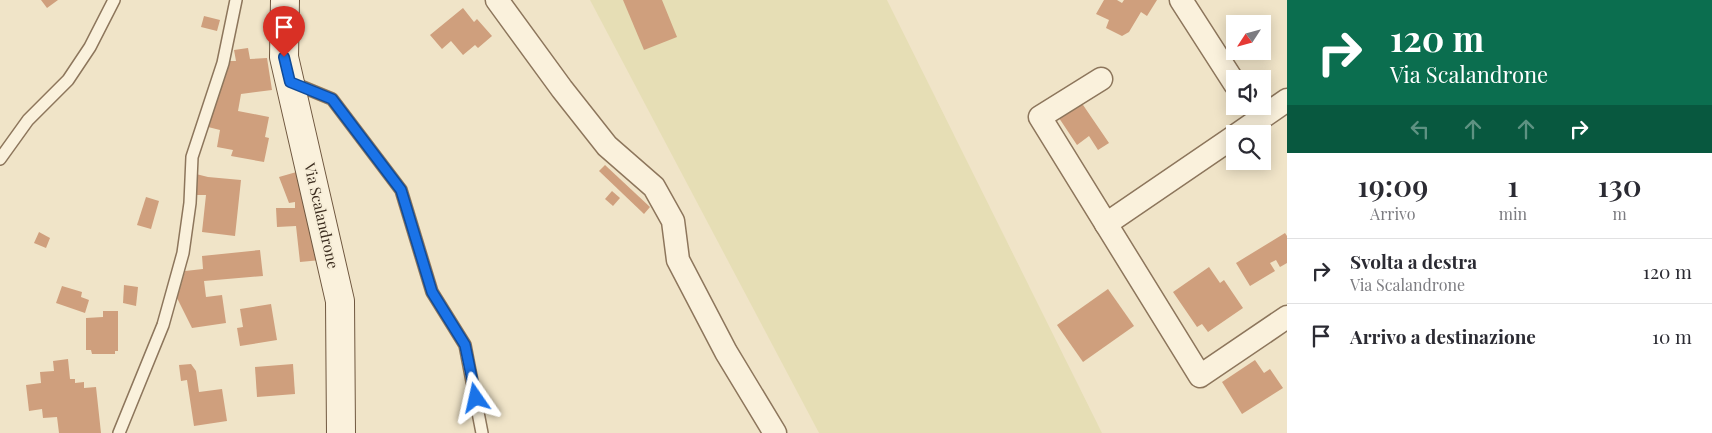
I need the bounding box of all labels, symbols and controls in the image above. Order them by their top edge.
pin [263,6,305,57]
icon: arrive [270,13,298,41]
text: 120 m [1390,14,1484,61]
north arrow [1226,15,1271,60]
map controls [1226,15,1271,170]
icon: right [1307,20,1372,85]
text: Via Scalandrone [1390,59,1548,89]
button: sound [1226,70,1271,115]
icon: left [1406,115,1434,143]
icon: ahead [1459,115,1487,143]
icon: ahead [1512,115,1540,143]
icon: right [1565,115,1593,143]
button: search [1226,125,1271,170]
street label: Via Scalandrone [300,160,344,271]
text: 19:09 [1357,165,1428,205]
text: 1 [1507,165,1519,205]
text: 130 [1597,165,1642,205]
text: Arrivo [1370,203,1416,224]
text: min [1499,203,1527,224]
text: m [1612,203,1627,224]
text: Svolta a destra [1350,248,1477,274]
icon: right [1307,257,1335,285]
text: 120 m [1643,258,1692,284]
text: Via Scalandrone [1350,274,1465,295]
icon: arrive [1307,322,1335,350]
text: Arrivo a destinazione [1350,323,1536,349]
text: 10 m [1652,323,1692,349]
position arrow [449,371,501,423]

